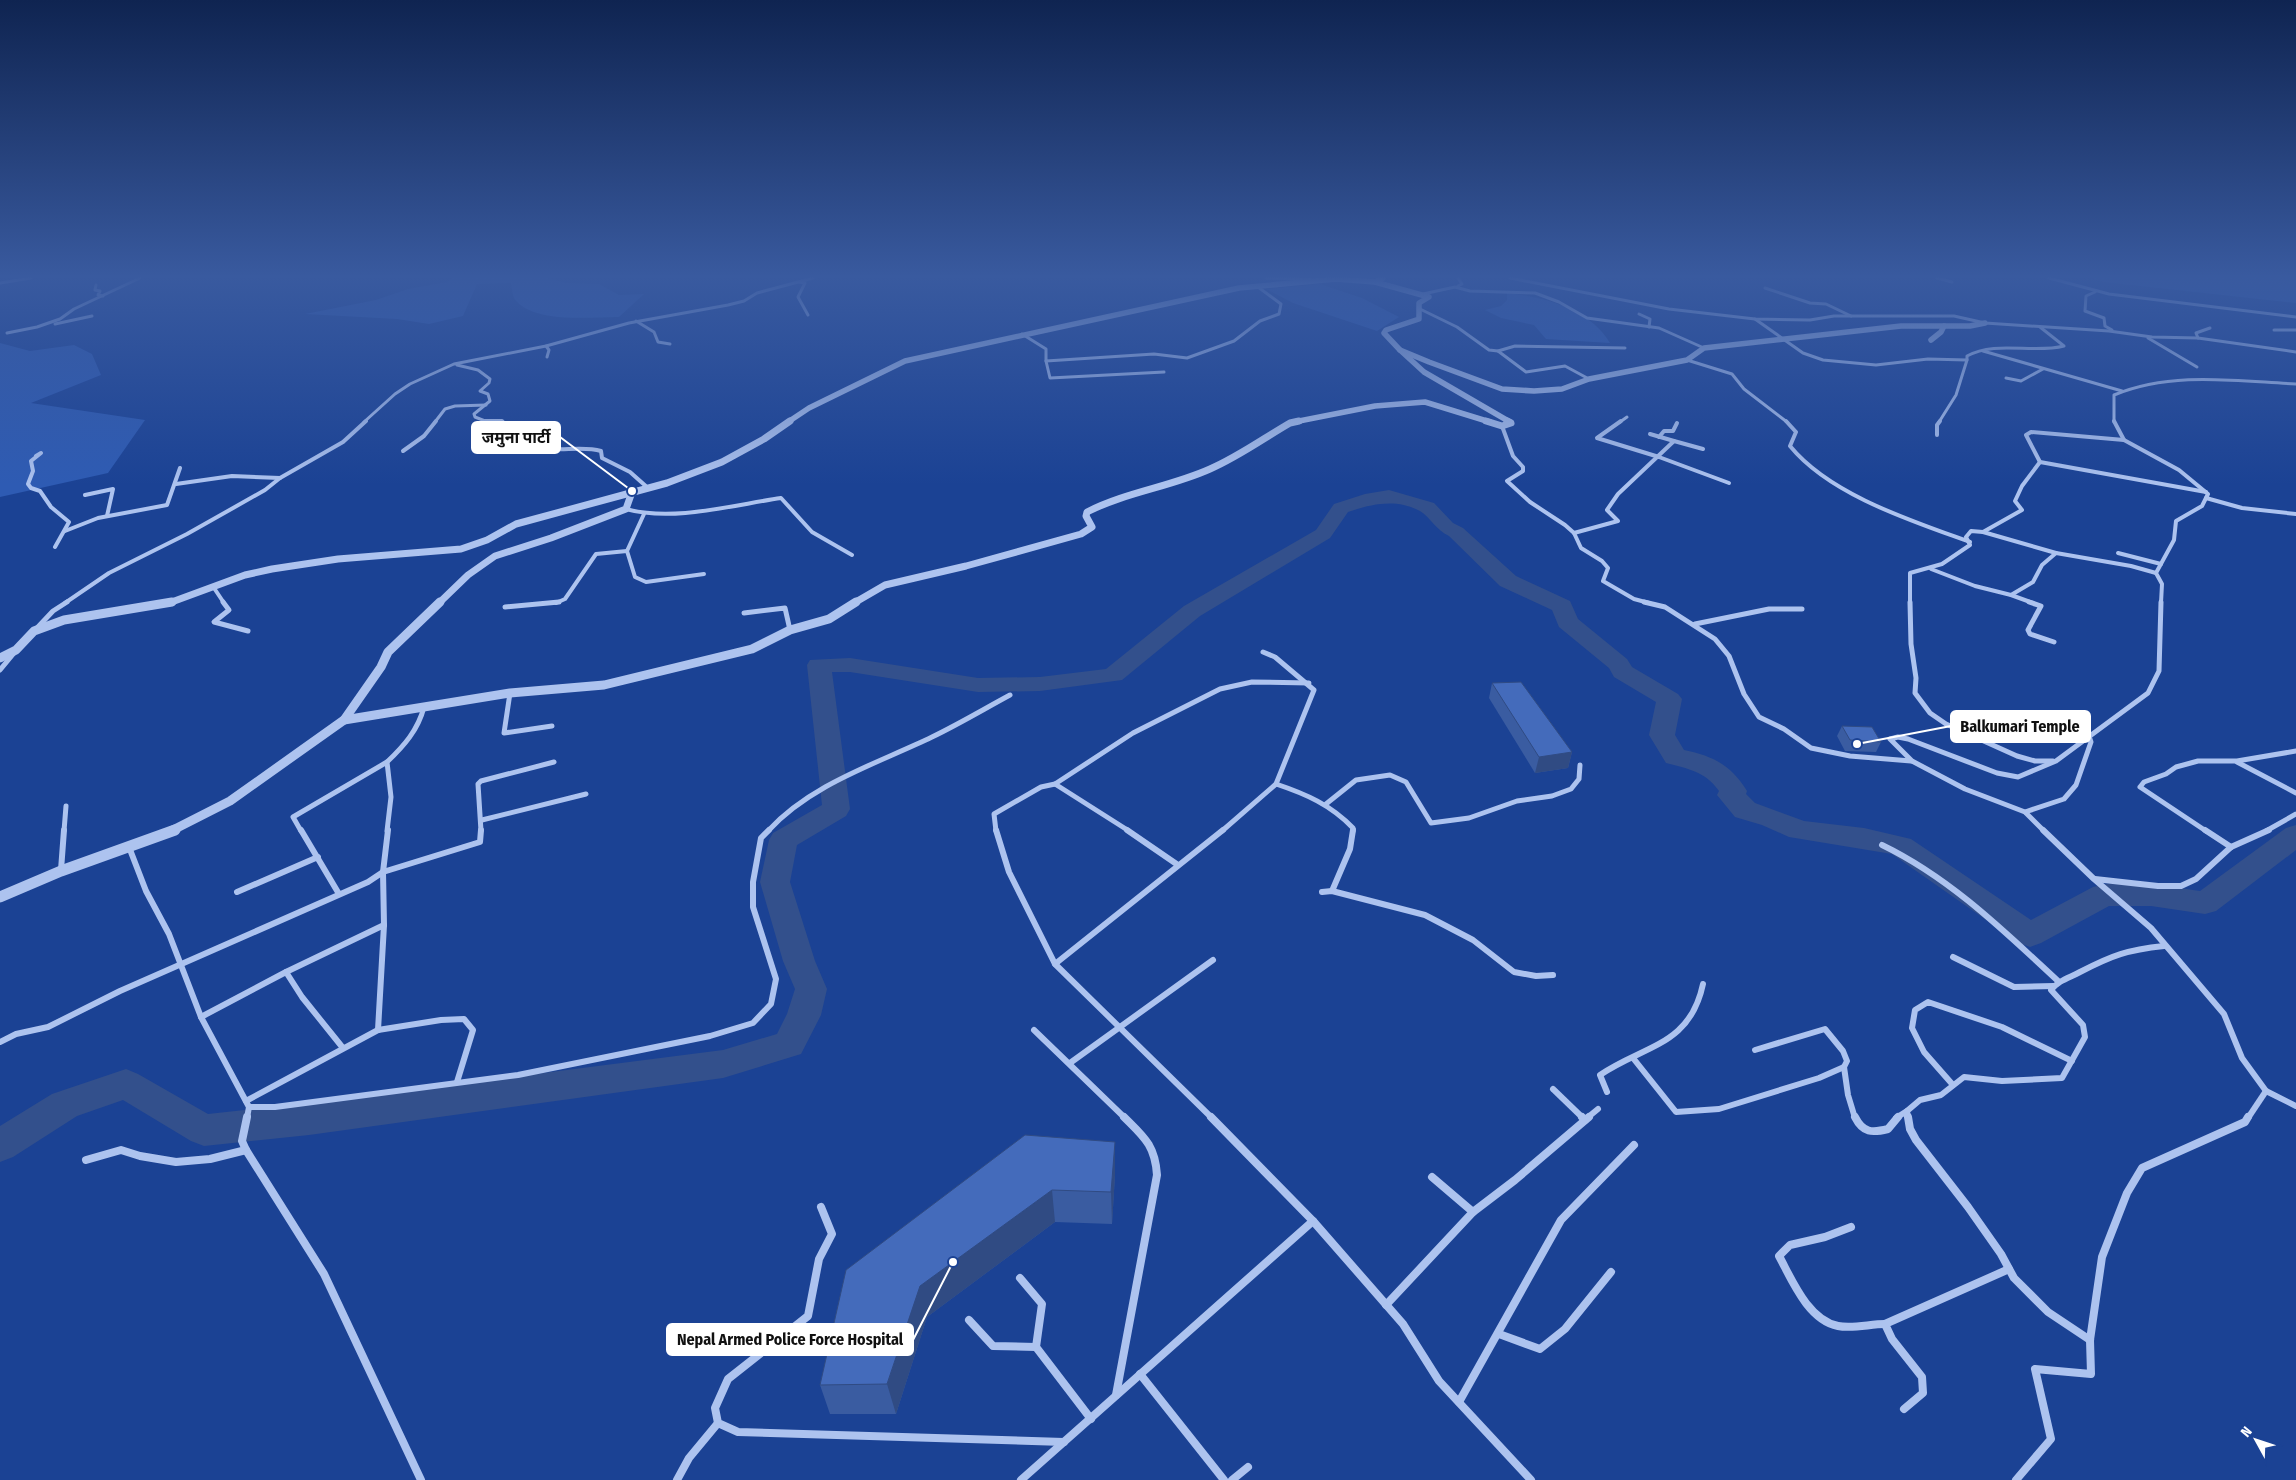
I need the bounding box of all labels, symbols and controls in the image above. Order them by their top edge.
callout: जमुना पार्टी [472,422,560,453]
text: जमुना पार्टी [482,428,552,448]
callout: Balkumari Temple [1951,711,2090,742]
text: Balkumari Temple [1960,717,2080,736]
callout: Nepal Armed Police Force Hospital [667,1324,913,1355]
text: Nepal Armed Police Force Hospital [677,1330,904,1349]
north arrow [2231,1415,2281,1465]
text: N [2237,1423,2256,1441]

